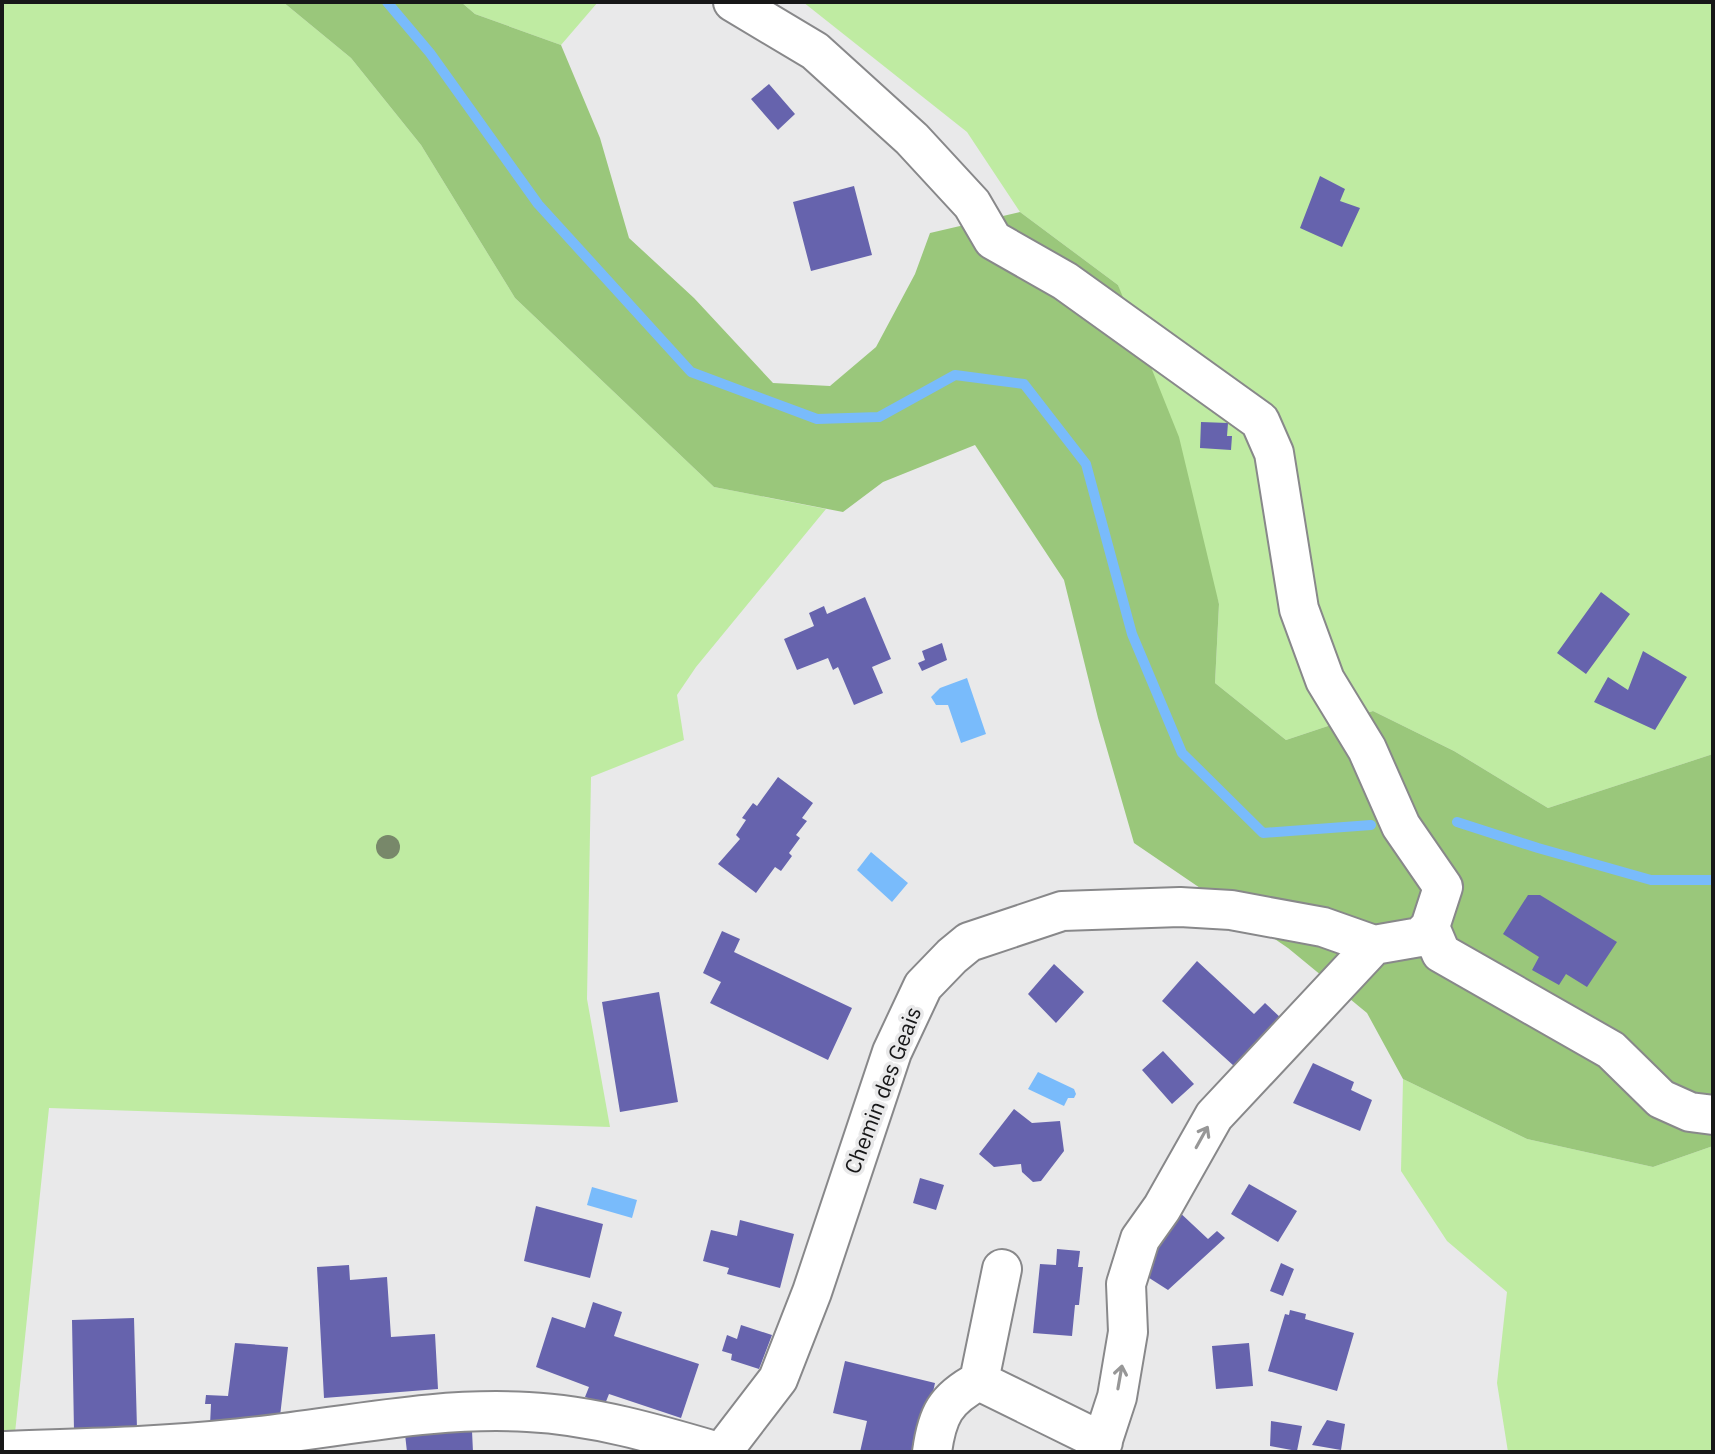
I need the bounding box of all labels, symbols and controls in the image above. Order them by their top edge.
street label: Chemin des Geais [837,1002,927,1178]
one-way arrow [1194,1126,1210,1149]
one-way arrow [1113,1365,1128,1390]

